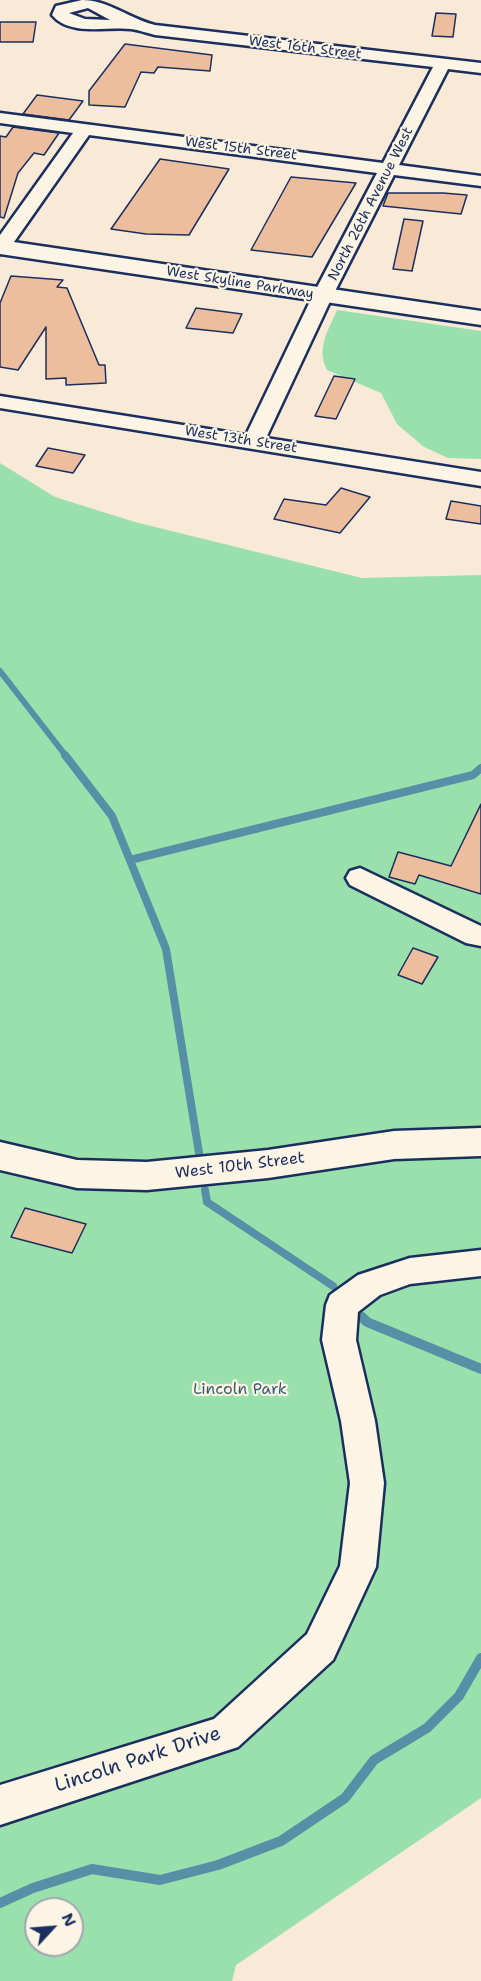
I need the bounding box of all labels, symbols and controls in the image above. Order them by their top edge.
street label: West 16th Street [248,33,362,63]
street label: North 26th Avenue West [325,124,417,284]
street label: West 15th Street [184,134,298,164]
street label: West Skyline Parkway [165,263,315,303]
street label: West 13th Street [184,423,298,457]
street label: West 10th Street [174,1149,306,1183]
park label: Lincoln Park [193,1380,287,1400]
street label: Lincoln Park Drive [52,1722,224,1798]
north arrow [24,1897,84,1957]
text: N [57,1909,81,1930]

